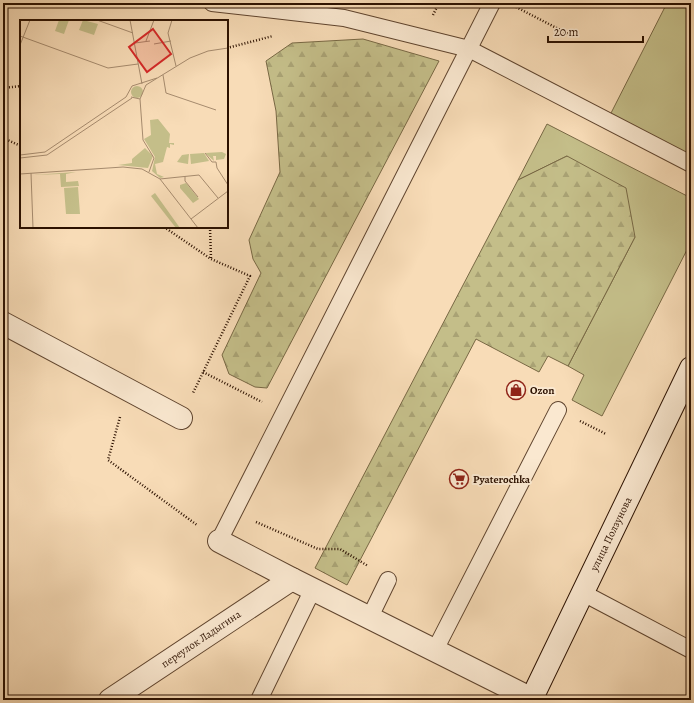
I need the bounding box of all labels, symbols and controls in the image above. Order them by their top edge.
scale bar [548,18,643,44]
inset map [20,20,228,228]
text: 20 m [554,24,578,40]
shop icon: Ozon [505,379,527,401]
place label: Ozon [530,383,554,398]
supermarket icon: Pyaterochka [448,468,470,490]
place label: Pyaterochka [473,472,531,487]
street label: улица Ползунова [586,494,636,575]
street label: переулок Ладыгина [158,606,245,671]

